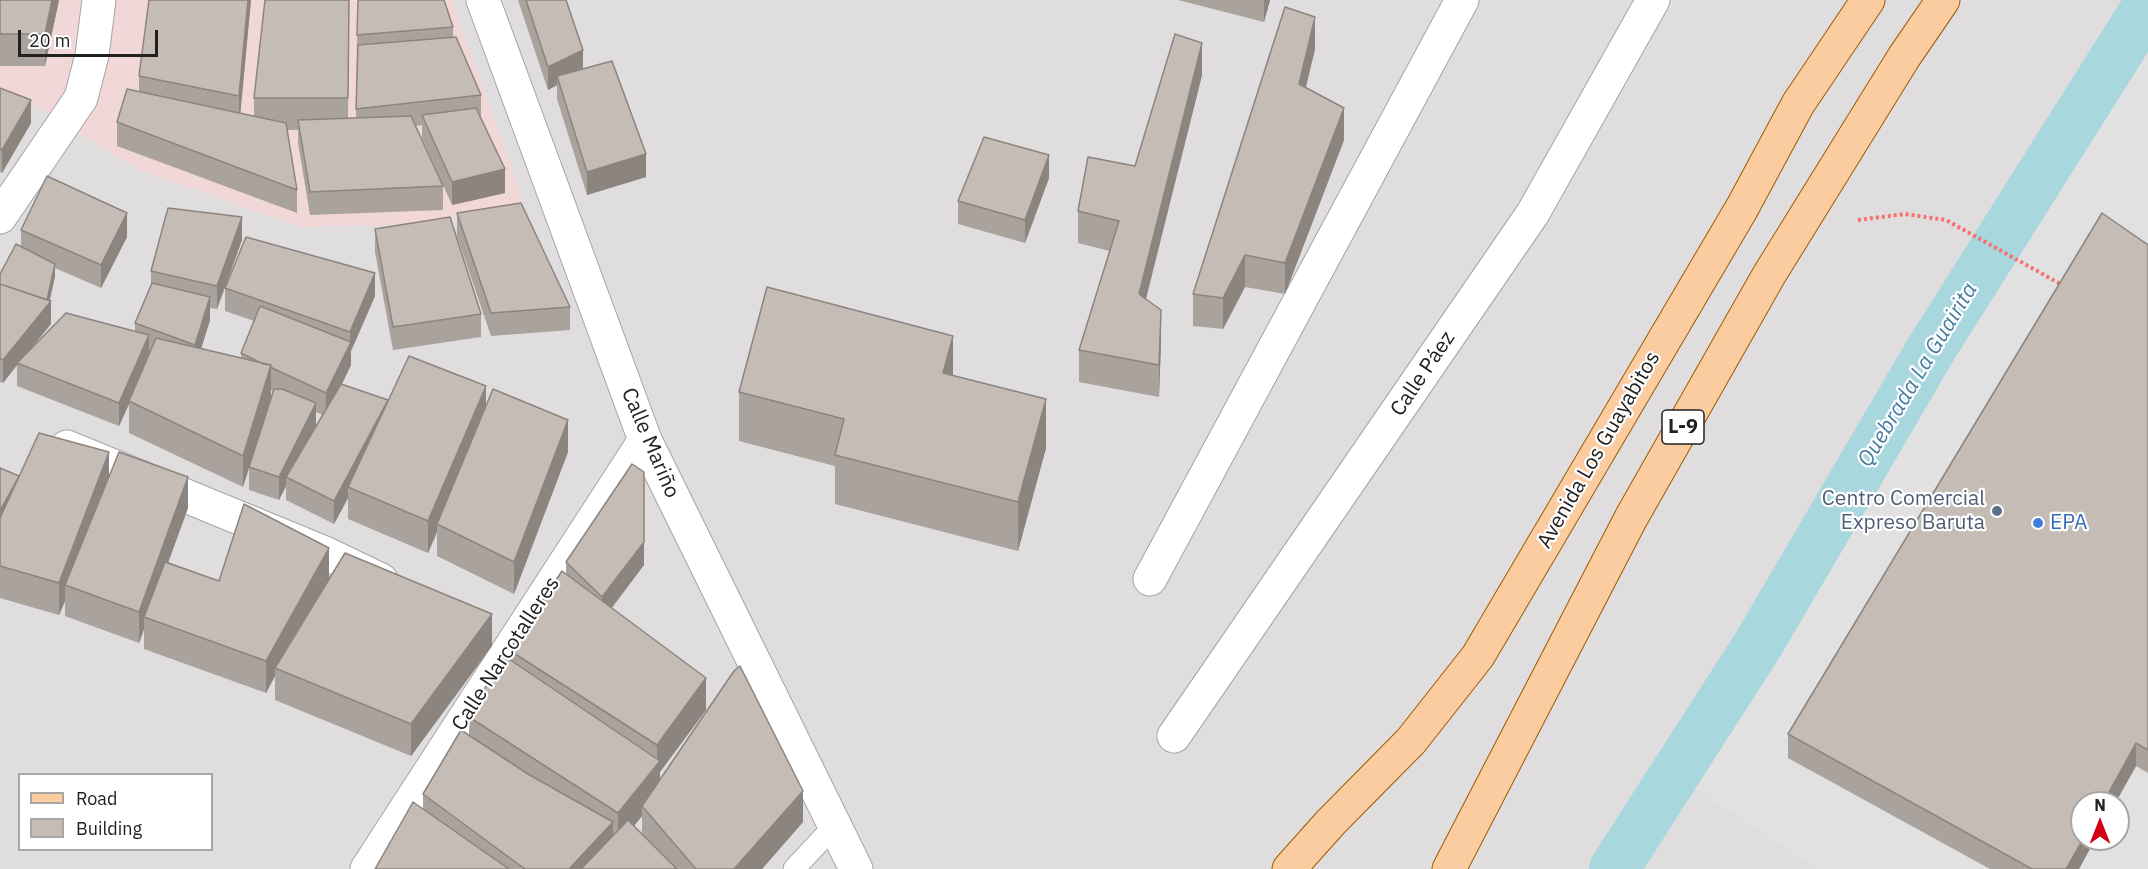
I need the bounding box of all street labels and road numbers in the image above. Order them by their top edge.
street label: Calle Páez [1385,327,1461,421]
street label: Avenida Los Guayabitos [1532,347,1666,553]
street label: Calle Mariño [616,384,684,502]
road number: L-9 [1662,410,1704,444]
street label: Calle Narcotalleres [447,572,565,736]

